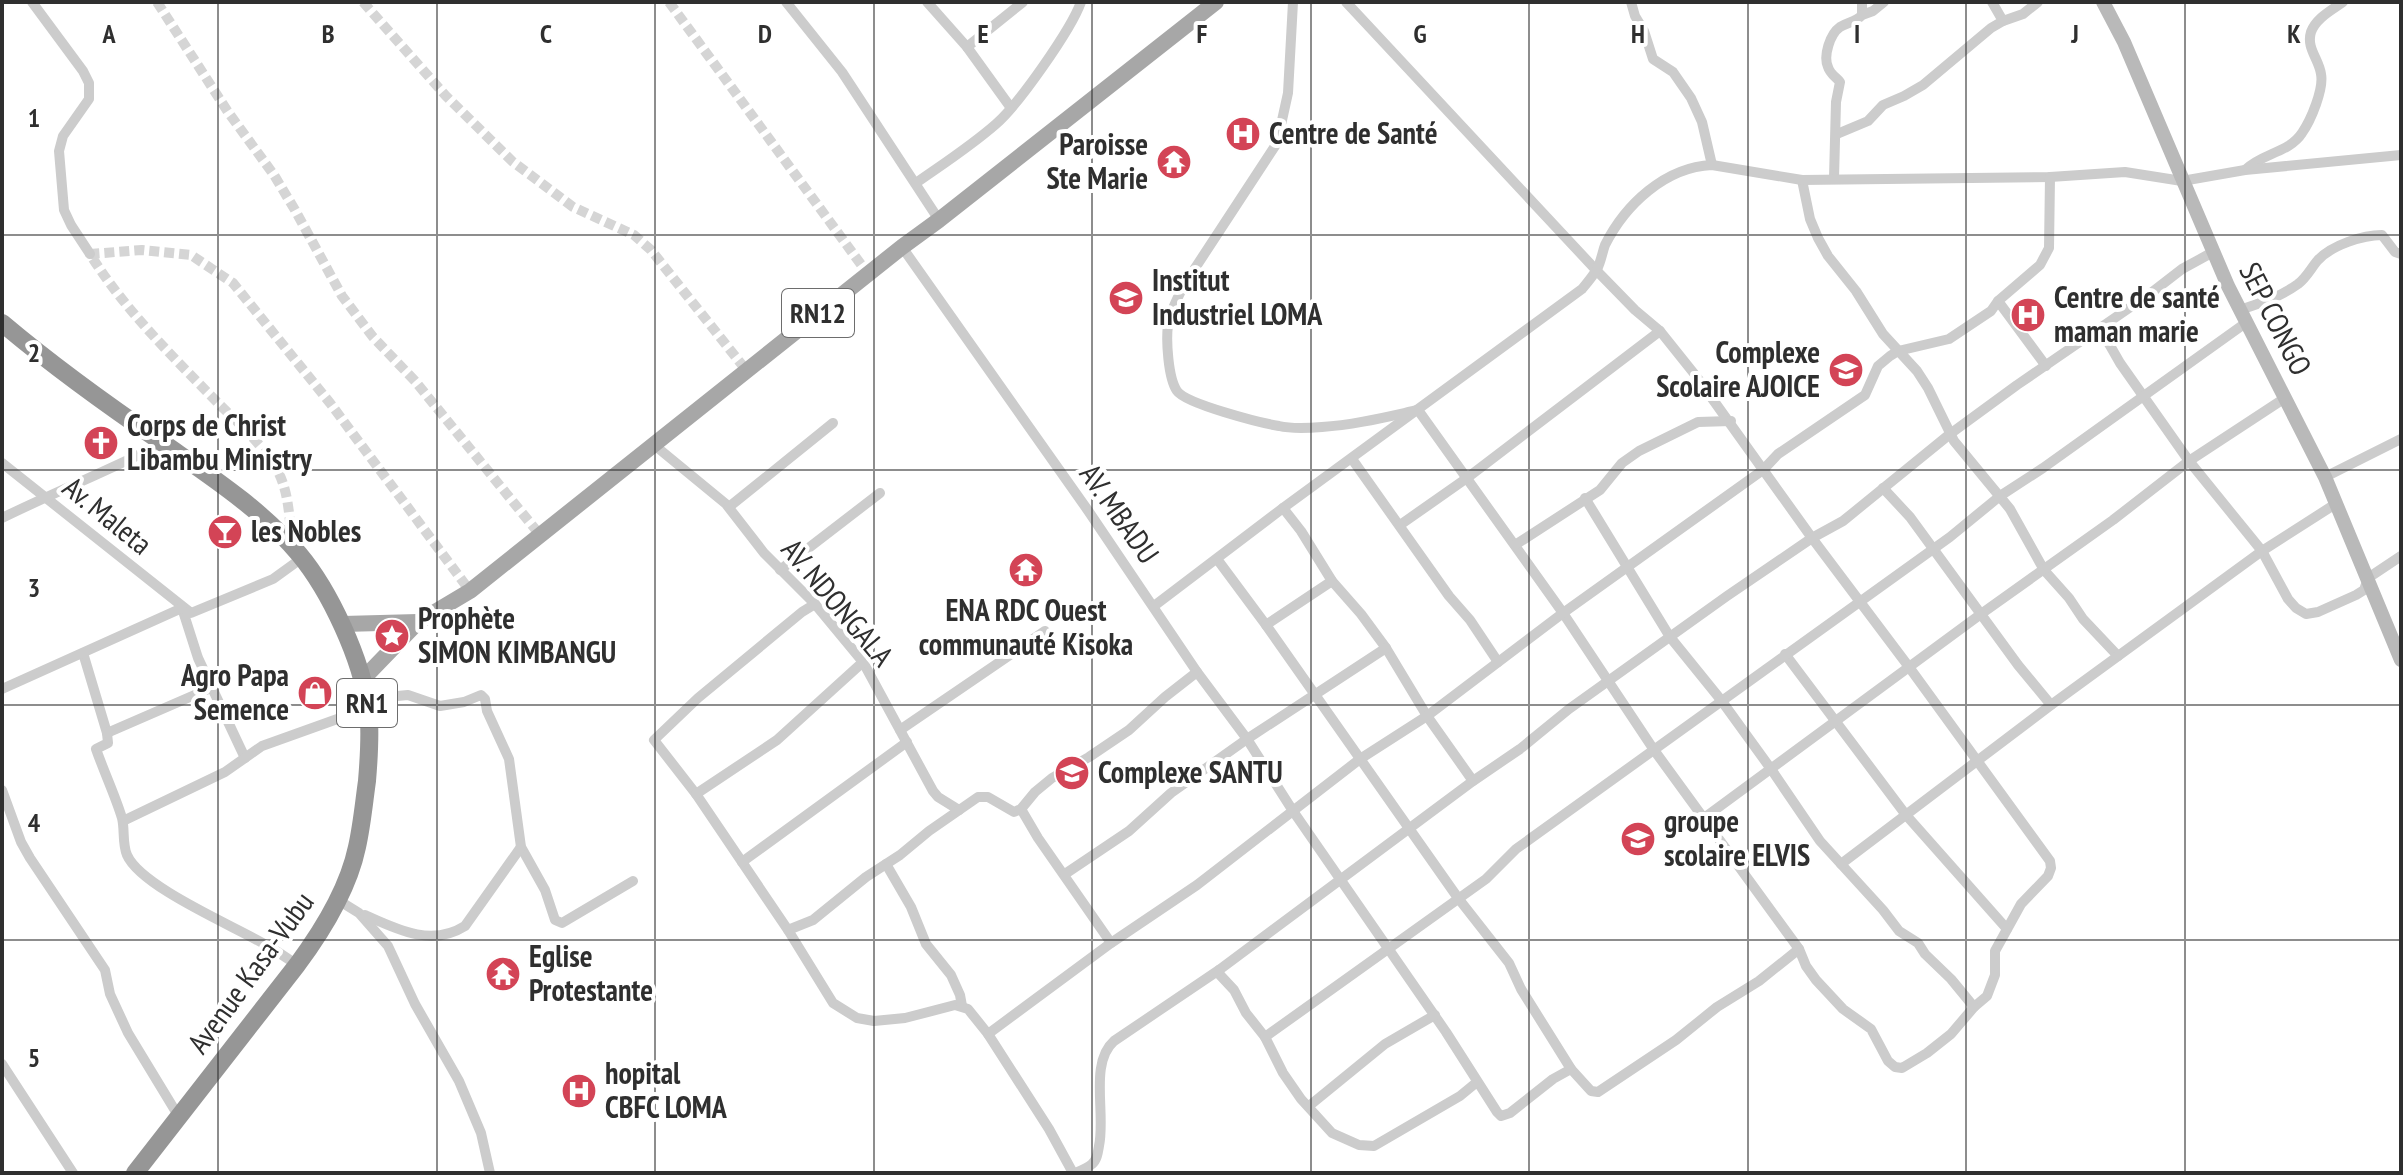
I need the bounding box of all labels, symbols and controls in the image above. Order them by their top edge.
text: A [101,17,116,50]
text: B [322,17,335,50]
text: C [540,17,552,50]
text: D [758,17,772,50]
text: E [977,17,989,50]
text: F [1197,17,1208,50]
text: G [1413,17,1427,50]
text: H [1631,17,1645,50]
text: I [1854,17,1860,50]
text: J [2070,17,2079,50]
text: K [2287,17,2301,50]
text: 1 [28,101,40,134]
place label: Centre de Santé [1269,113,1438,152]
hospital icon: Centre de Santé [1224,115,1262,153]
place label: Paroisse Ste Marie [1046,124,1148,197]
temple icon: Paroisse Ste Marie [1155,143,1193,181]
street label: SEP CONGO [2231,255,2321,381]
place label: Institut Industriel LOMA [1152,260,1323,333]
place label: Centre de santé maman marie [2054,277,2220,350]
school or university icon: Institut Industriel LOMA [1107,279,1145,317]
road number: RN12 [782,289,854,337]
hospital icon: Centre de santé maman marie [2009,296,2047,334]
place label: Complexe Scolaire AJOICE [1656,332,1820,405]
text: 2 [28,336,40,369]
school or university icon: Complexe Scolaire AJOICE [1827,351,1865,389]
place label: Corps de Christ Libambu Ministry [127,405,313,478]
church icon: Corps de Christ Libambu Ministry [82,424,120,462]
street label: AV. MBADU [1072,456,1169,571]
street label: Av. Maleta [55,467,160,563]
place label: les Nobles [251,511,361,550]
bar icon: les Nobles [206,513,244,551]
street label: AV. NDONGALA [774,530,903,674]
temple icon: ENA RDC Ouest communauté Kisoka [1007,551,1045,589]
text: 3 [28,571,40,604]
place label: ENA RDC Ouest communauté Kisoka [919,590,1133,663]
place label: Prophète SIMON KIMBANGU [418,598,616,671]
place icon: Prophète SIMON KIMBANGU [373,617,411,655]
place label: Agro Papa Semence [180,655,289,728]
shop icon: Agro Papa Semence [296,674,334,712]
road number: RN1 [337,679,397,727]
place label: Complexe SANTU [1098,752,1283,791]
school or university icon: Complexe SANTU [1053,754,1091,792]
place label: groupe scolaire ELVIS [1664,801,1810,874]
text: 4 [28,806,41,839]
school or university icon: groupe scolaire ELVIS [1619,820,1657,858]
street label: Avenue Kasa-Vubu [178,883,322,1061]
place label: Eglise Protestante [529,936,653,1009]
temple icon: Eglise Protestante [484,955,522,993]
text: 5 [28,1041,40,1074]
place label: hopital CBFC LOMA [605,1053,728,1126]
hospital icon: hopital CBFC LOMA [560,1072,598,1110]

